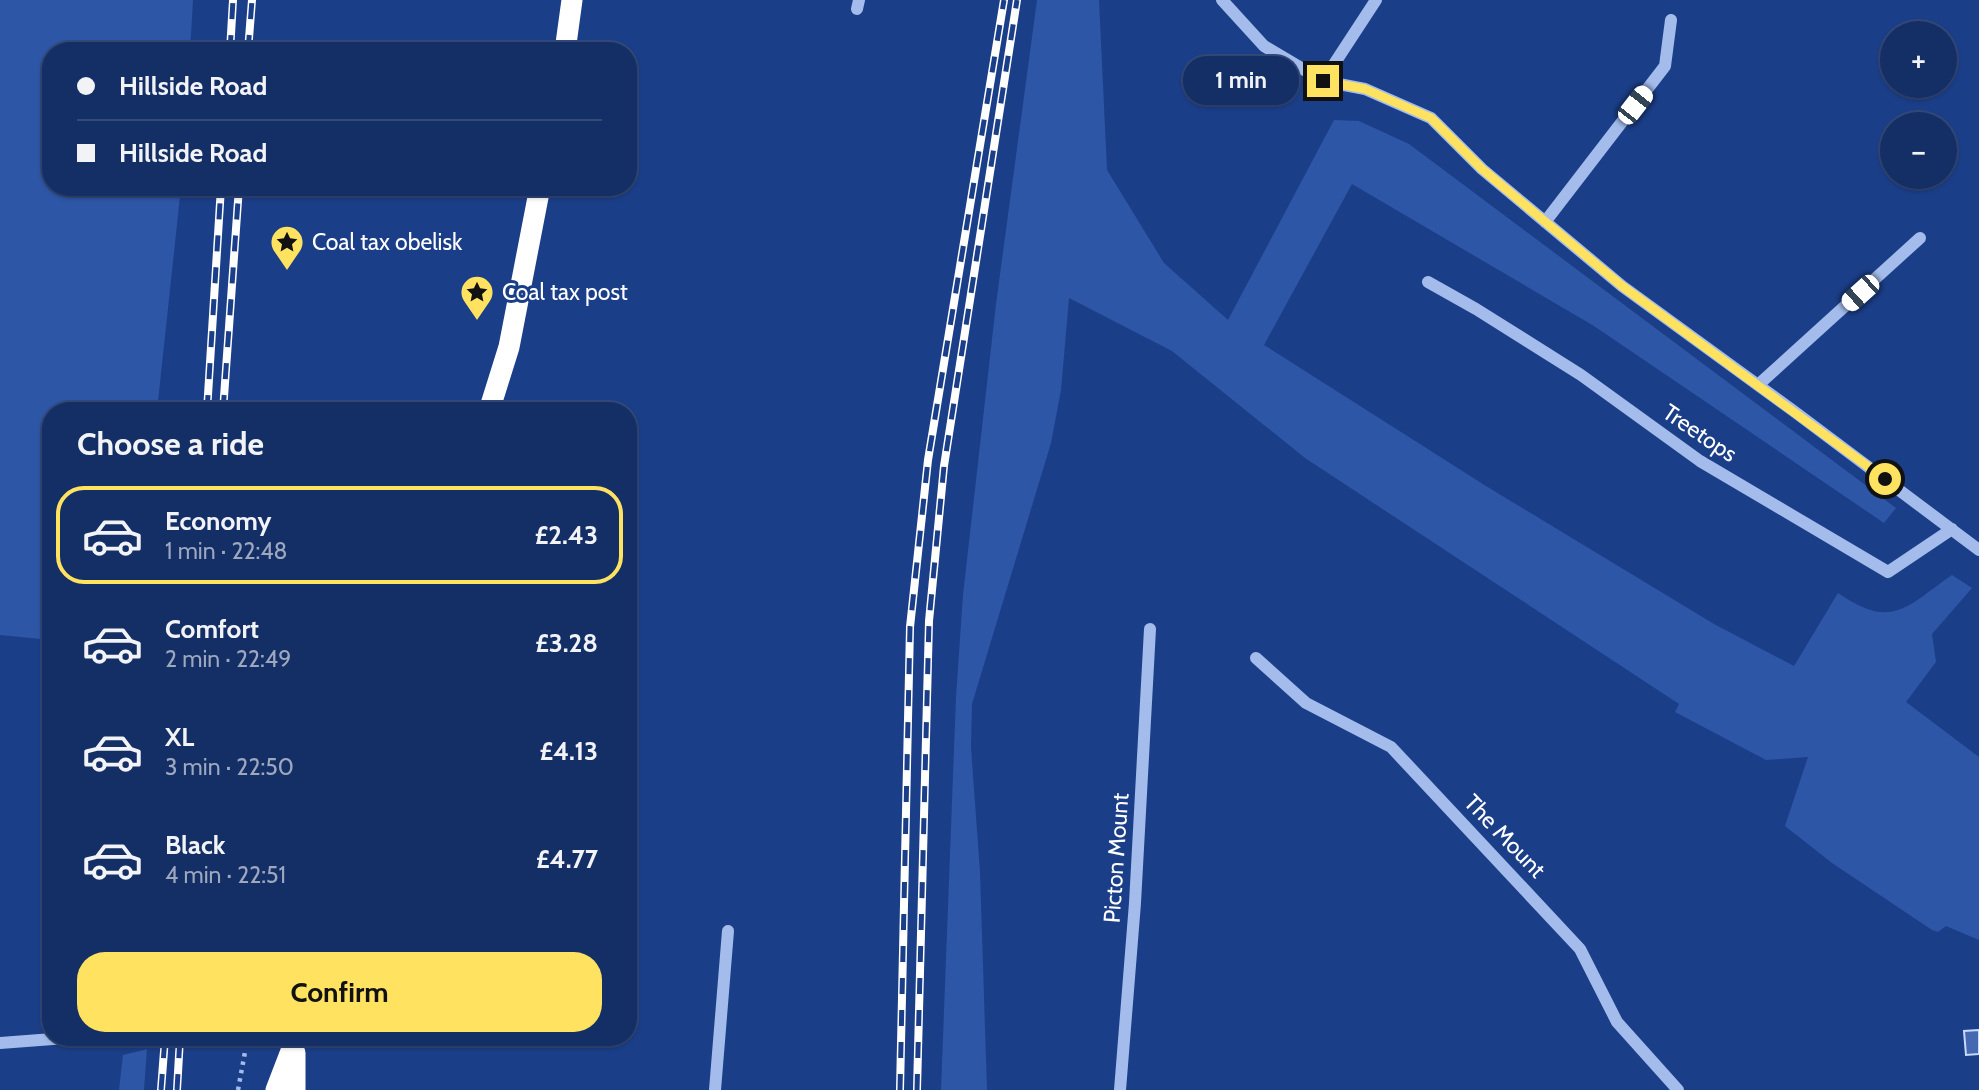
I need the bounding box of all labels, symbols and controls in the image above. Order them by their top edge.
map controls [1880,21,1957,189]
button: + [1880,21,1957,98]
callout: 1 min [1183,56,1298,106]
route end [1307,65,1339,97]
text: 1 min [1215,66,1267,94]
text: Hillside Road [119,70,267,102]
car [1614,82,1657,128]
button: − [1880,112,1957,189]
text: Hillside Road [119,137,267,169]
place icon: Coal tax obelisk [268,223,306,272]
place label: Coal tax obelisk [312,228,463,256]
car [1838,271,1883,315]
place icon: Coal tax post [458,273,496,322]
place label: Coal tax post [502,278,628,306]
street label: Treetops [1658,398,1742,468]
text: Choose a ride [77,424,264,463]
route start [1869,463,1901,495]
icon: car [81,504,144,567]
text: Economy [165,505,271,537]
text: £2.43 [535,519,598,551]
text: 1 min · 22:48 [165,537,288,565]
icon: car [81,612,144,675]
text: Comfort [165,613,259,645]
text: £3.28 [535,627,598,659]
text: 2 min · 22:49 [165,645,291,673]
icon: car [81,720,144,783]
text: XL [165,721,194,753]
text: £4.13 [539,735,598,767]
text: 3 min · 22:50 [165,753,294,781]
street label: The Mount [1458,788,1552,884]
street label: Picton Mount [1097,792,1135,924]
icon: car [81,828,144,891]
text: Black [165,829,225,861]
text: £4.77 [536,843,598,875]
text: 4 min · 22:51 [165,861,286,889]
button: Confirm [77,952,602,1032]

